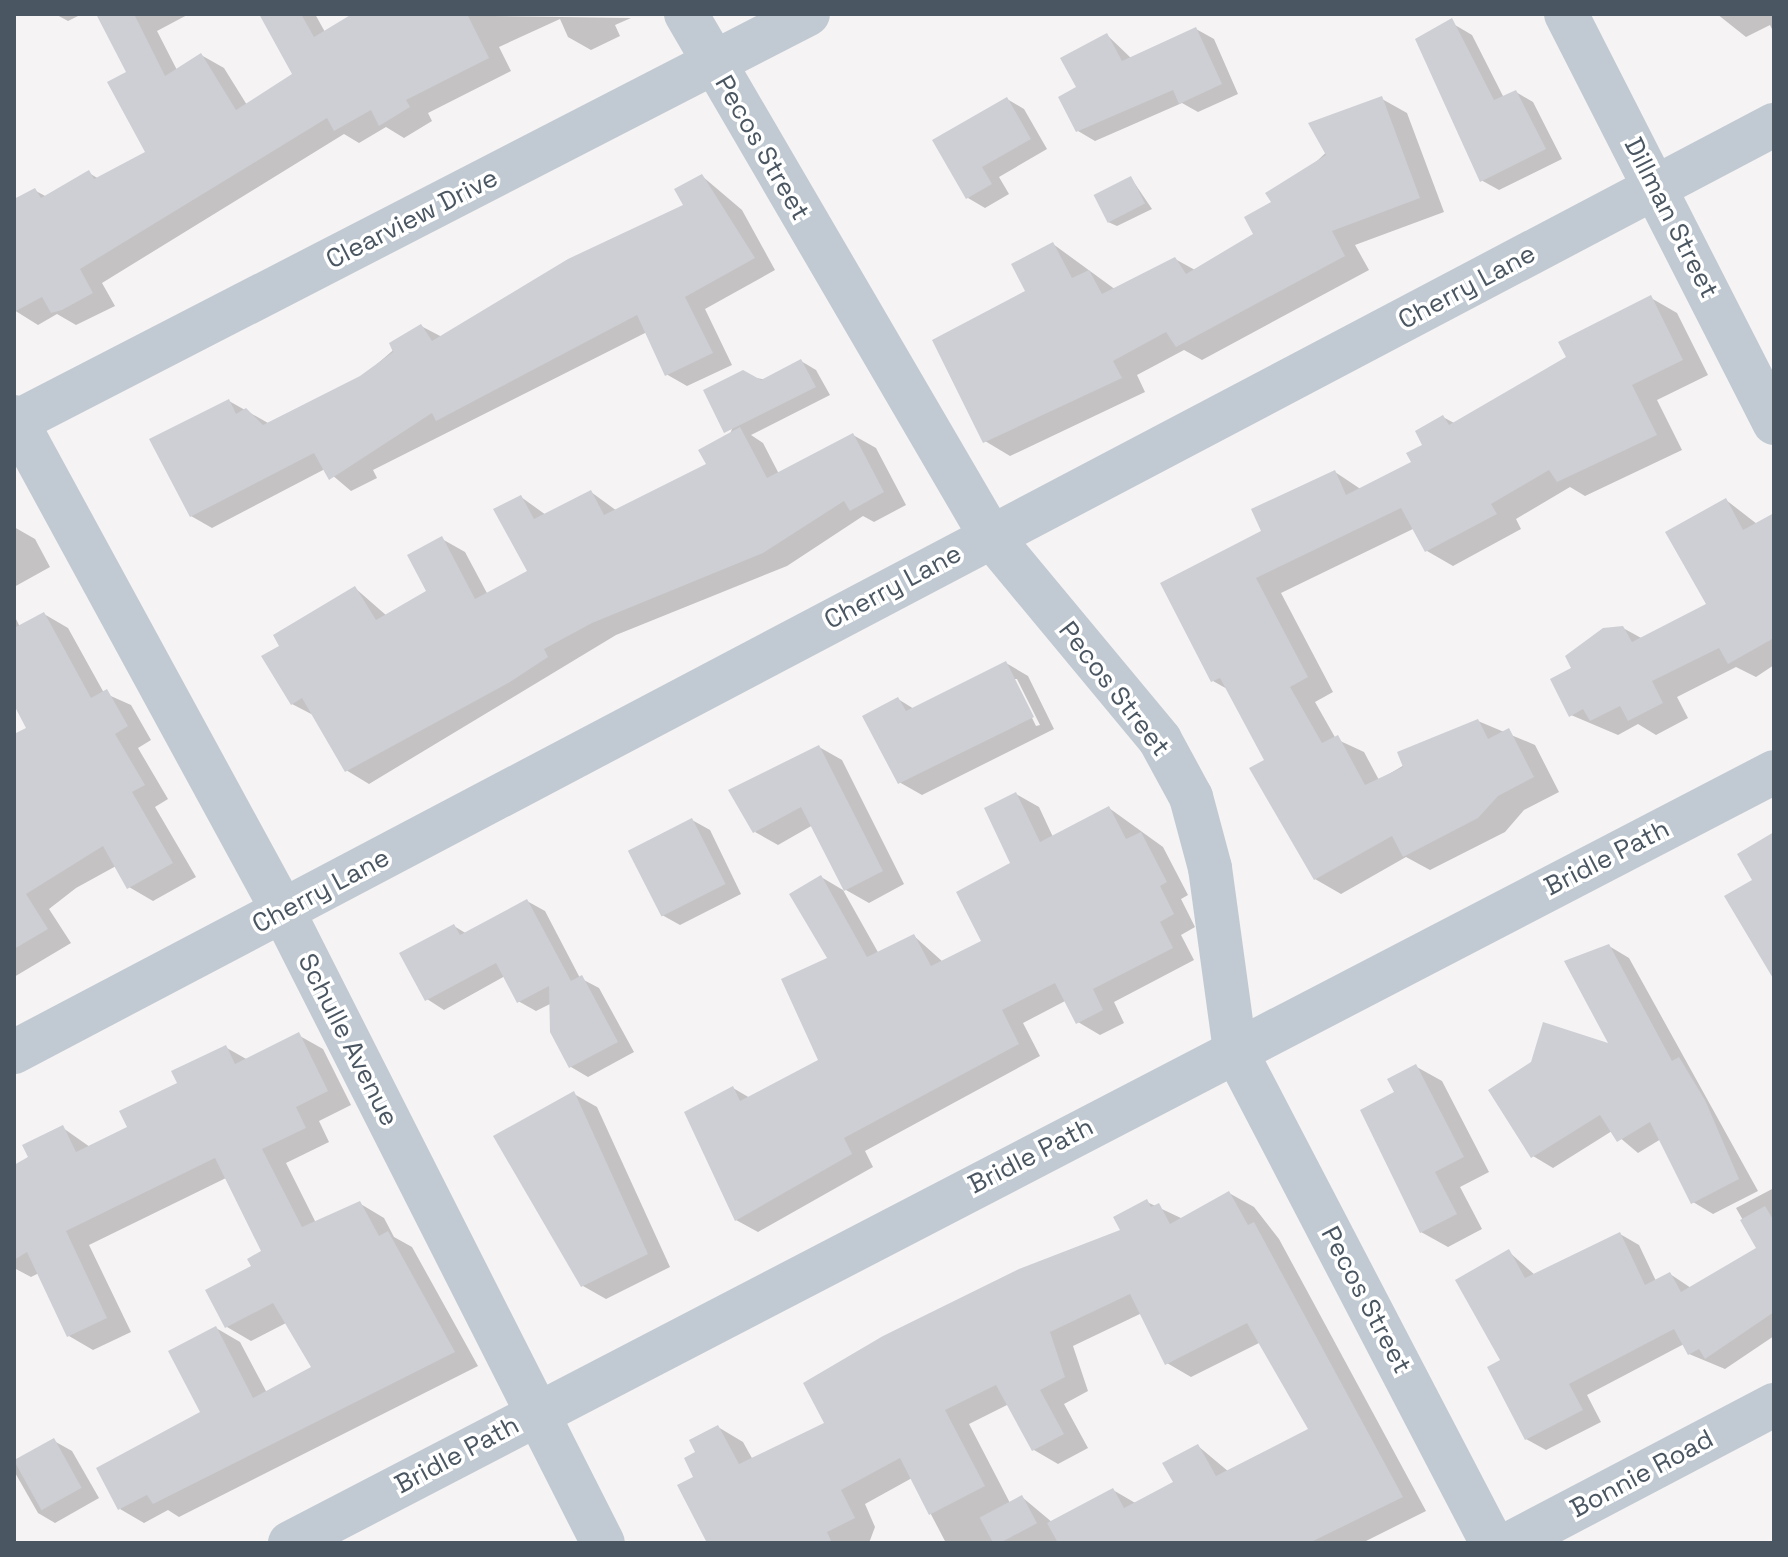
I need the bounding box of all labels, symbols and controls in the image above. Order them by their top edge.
street label: Pecos Street [708,70,816,226]
street label: Dillman Street [1617,133,1725,303]
street label: Clearview Drive [321,162,503,276]
street label: Cherry Lane [1393,238,1541,336]
street label: Cherry Lane [819,538,967,636]
street label: Pecos Street [1052,616,1176,762]
street label: Bridle Path [1539,813,1675,903]
street label: Cherry Lane [247,842,395,940]
street label: Schulle Avenue [291,948,405,1132]
street label: Bridle Path [963,1111,1099,1201]
street label: Pecos Street [1314,1221,1418,1379]
street label: Bridle Path [390,1409,524,1501]
street label: Bonnie Road [1565,1423,1719,1525]

